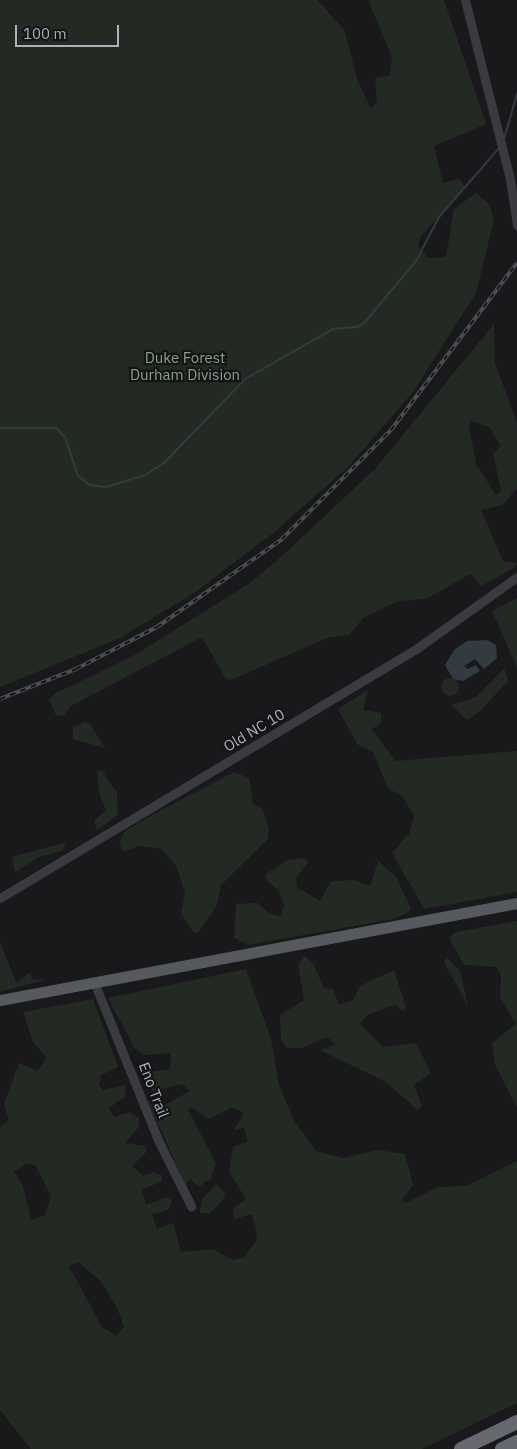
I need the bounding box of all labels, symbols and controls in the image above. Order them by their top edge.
scale bar [18,15,121,47]
text: 100 m [23,24,67,43]
park label: Duke Forest Durham Division [130,348,240,383]
street label: Old NC 10 [220,705,288,755]
street label: Eno Trail [135,1060,173,1120]

